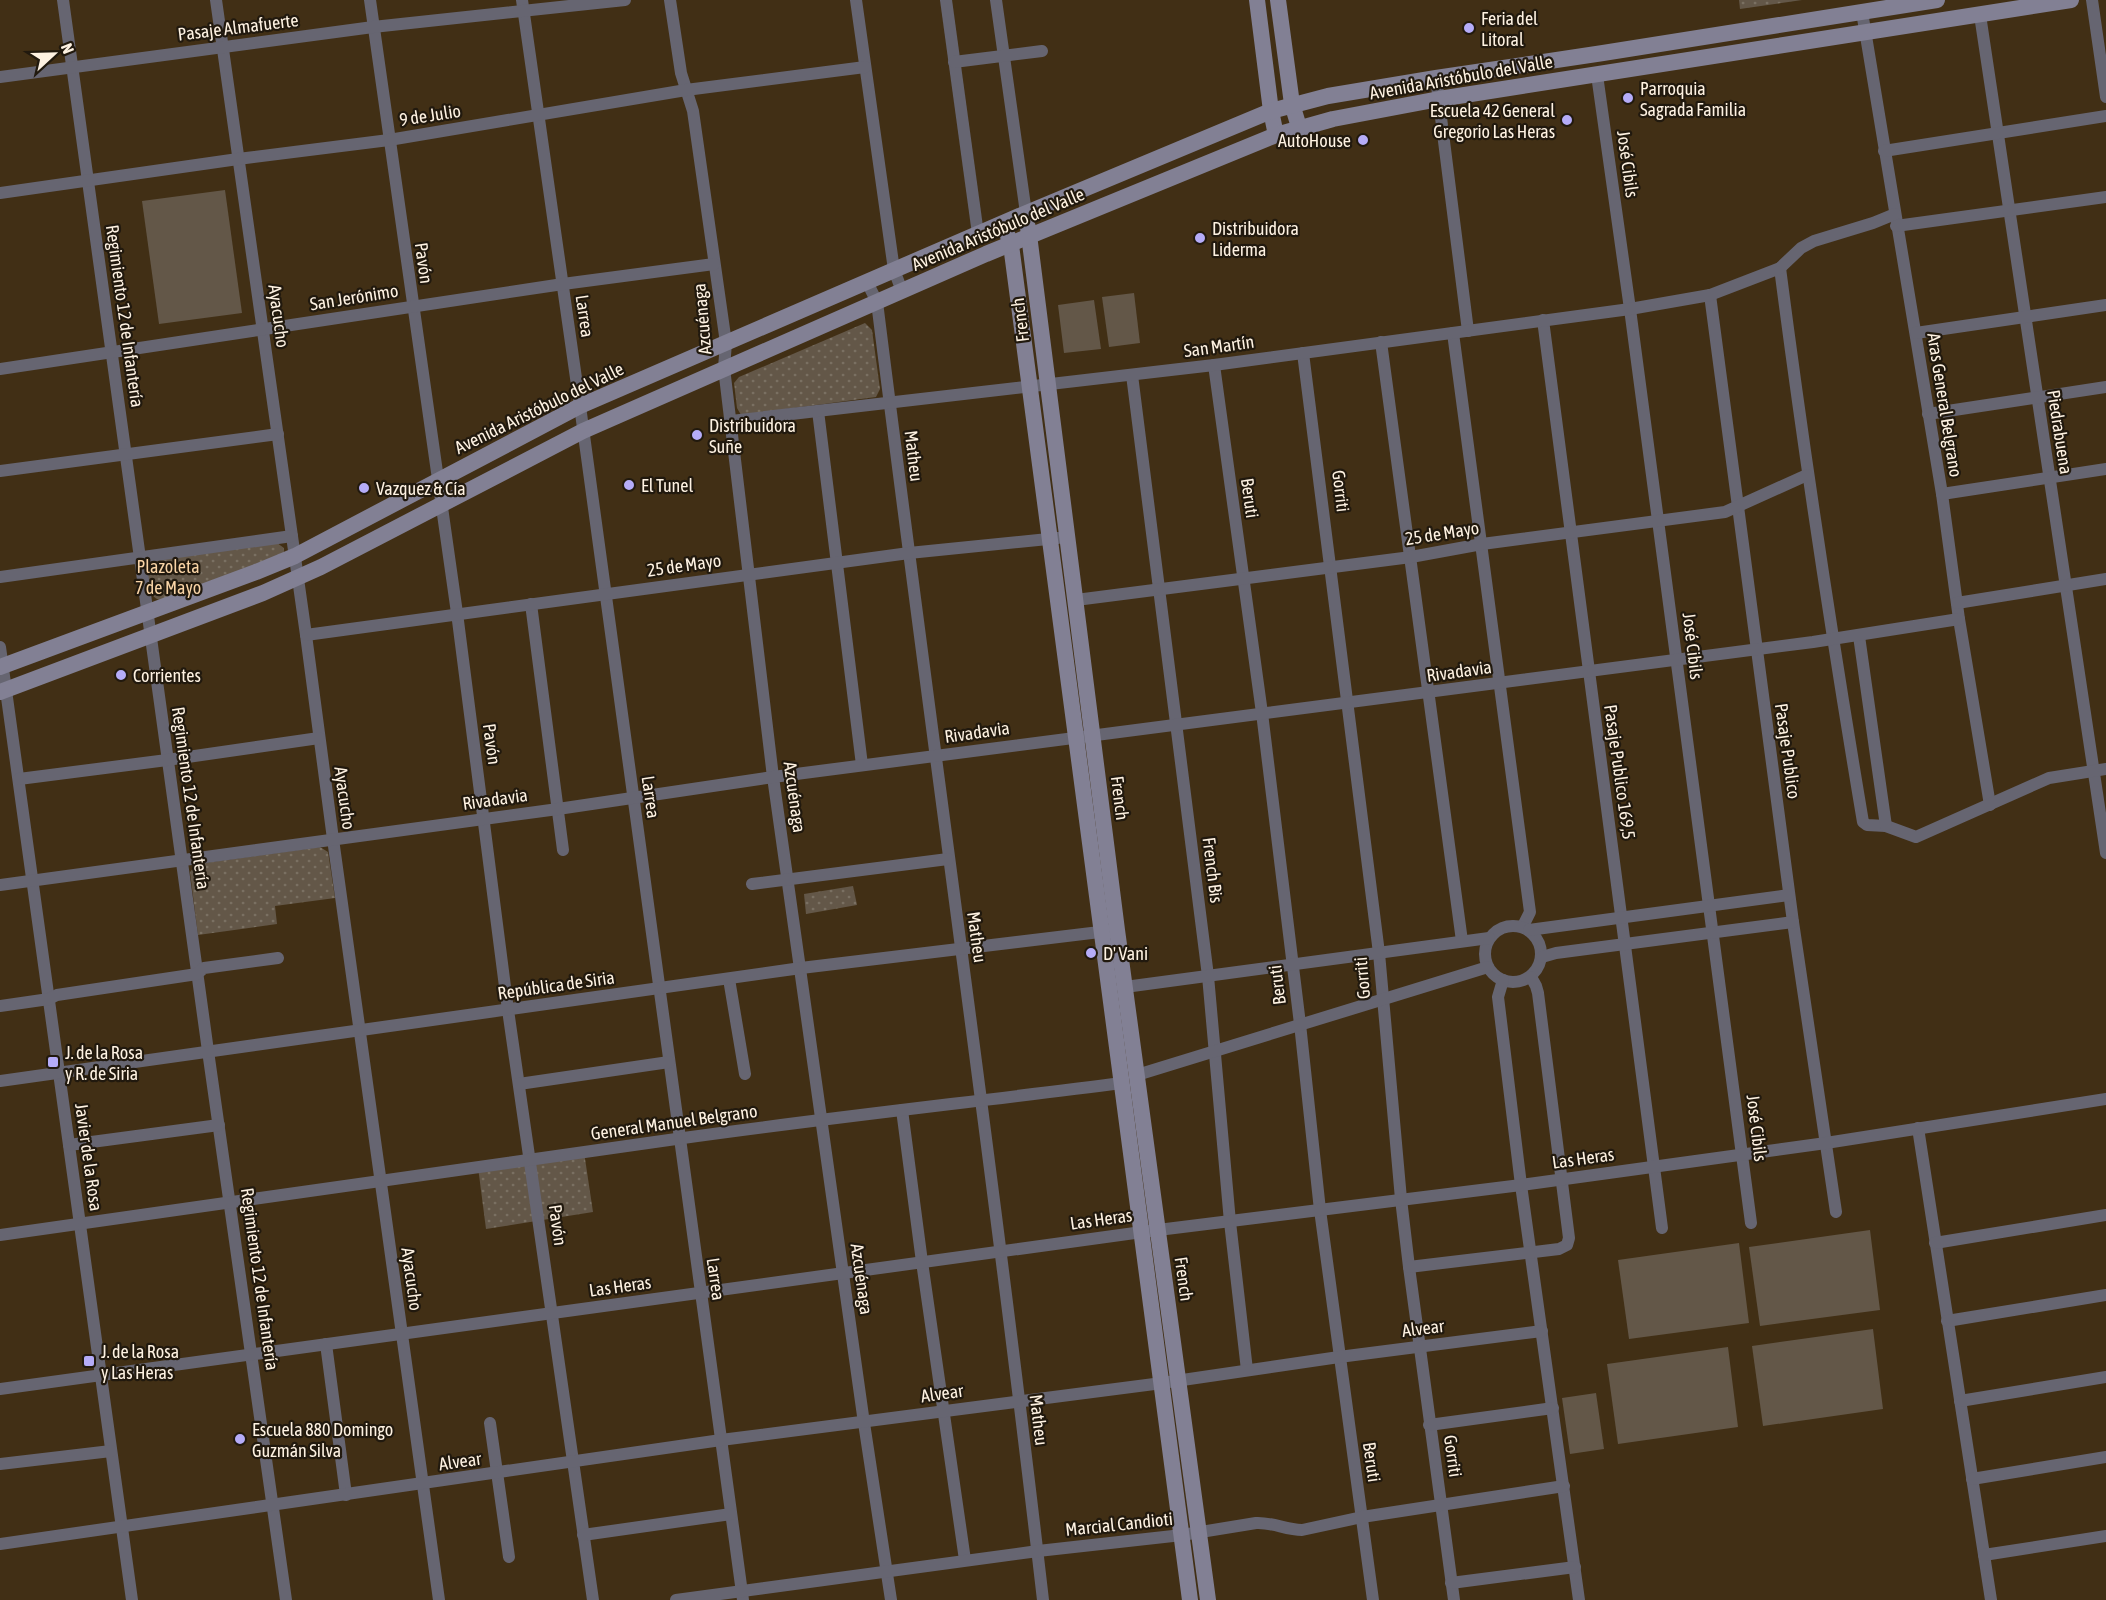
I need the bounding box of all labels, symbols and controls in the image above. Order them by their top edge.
place label: Feria del Litoral [1481,8,1538,50]
street label: Pasaje Almafuerte [176,9,300,45]
marker: Feria del Litoral [1462,21,1476,35]
north arrow [24,24,84,84]
text: N [58,41,78,56]
street label: Avenida Aristóbulo del Valle [1368,51,1554,103]
place label: Parroquia Sagrada Familia [1640,78,1746,120]
marker: Parroquia Sagrada Familia [1621,91,1635,105]
street label: 9 de Julio [398,100,462,130]
place label: Escuela 42 General Gregorio Las Heras [1430,100,1555,142]
marker: Escuela 42 General Gregorio Las Heras [1560,113,1574,127]
street label: José Cibils [1613,129,1643,199]
place label: AutoHouse [1278,130,1351,151]
marker: AutoHouse [1356,133,1370,147]
street label: Avenida Aristóbulo del Valle [909,183,1087,275]
place label: Distribuidora Liderma [1212,218,1299,260]
street label: Regimiento 12 de Infantería [102,223,148,409]
marker: Distribuidora Liderma [1193,231,1207,245]
street label: Pavón [411,241,437,285]
street label: San Jerónimo [308,280,400,314]
street label: Azcuénaga [688,282,716,356]
street label: Ayacucho [264,283,294,349]
street label: Larrea [572,293,598,339]
street label: French [1007,297,1033,343]
street label: San Martín [1183,331,1255,361]
street label: Aras General Belgrano [1923,331,1967,479]
street label: Avenida Aristóbulo del Valle [451,358,627,458]
street label: Piedrabuena [2043,388,2077,476]
place label: Distribuidora Suñe [709,415,796,457]
marker: Distribuidora Suñe [690,428,704,442]
street label: Matheu [900,429,928,483]
street label: Gorriti [1328,469,1354,513]
place label: El Tunel [641,475,694,496]
street label: Beruti [1237,477,1263,519]
place label: Vazquez & Cía [376,478,466,499]
marker: El Tunel [622,478,636,492]
marker: Vazquez & Cía [357,481,371,495]
street label: 25 de Mayo [1403,517,1481,549]
street label: 25 de Mayo [646,549,722,581]
park label: Plazoleta 7 de Mayo [135,556,201,598]
street label: José Cibils [1678,611,1708,681]
street label: Rivadavia [1425,656,1493,686]
place label: Corrientes [133,665,201,686]
marker: Corrientes [114,668,128,682]
street label: Pasaje Publico [1771,702,1805,800]
street label: Pasaje Publico 169,5 [1600,703,1640,841]
street label: Regimiento 12 de Infantería [168,705,214,891]
street label: Rivadavia [943,717,1011,747]
street label: Pavón [479,722,505,766]
street label: Azcuénaga [780,760,810,834]
street label: Ayacucho [330,765,360,831]
street label: Larrea [638,774,664,820]
street label: French [1107,775,1133,821]
street label: Rivadavia [461,784,529,814]
street label: French Bis [1199,836,1227,904]
street label: Matheu [963,910,991,964]
place label: D' Vani [1103,943,1148,964]
marker: D' Vani [1084,946,1098,960]
street label: Gorriti [1350,956,1374,1000]
street label: Beruti [1264,964,1290,1006]
street label: República de Siria [496,966,616,1004]
place label: J. de la Rosa y R. de Siria [65,1042,143,1084]
marker: J. de la Rosa y R. de Siria [46,1055,60,1069]
street label: José Cibils [1742,1093,1772,1163]
street label: General Manuel Belgrano [589,1100,759,1144]
street label: Javier de la Rosa [71,1102,107,1212]
street label: Las Heras [1551,1143,1615,1173]
street label: Regimiento 12 de Infantería [237,1186,283,1372]
street label: Pavón [545,1203,571,1247]
street label: Las Heras [1069,1204,1133,1234]
street label: Azcuénaga [847,1242,877,1316]
street label: Ayacucho [397,1246,427,1312]
street label: Larrea [703,1256,729,1302]
street label: French [1171,1256,1197,1302]
street label: Las Heras [588,1271,652,1301]
street label: Alvear [1401,1315,1446,1341]
place label: J. de la Rosa y Las Heras [101,1341,179,1383]
marker: J. de la Rosa y Las Heras [82,1354,96,1368]
street label: Alvear [919,1380,965,1406]
street label: Matheu [1025,1393,1053,1447]
place label: Escuela 880 Domingo Guzmán Silva [252,1419,393,1461]
marker: Escuela 880 Domingo Guzmán Silva [233,1432,247,1446]
street label: Gorriti [1440,1434,1466,1478]
street label: Beruti [1359,1441,1385,1483]
street label: Alvear [437,1448,483,1474]
street label: Marcial Candioti [1064,1508,1174,1540]

